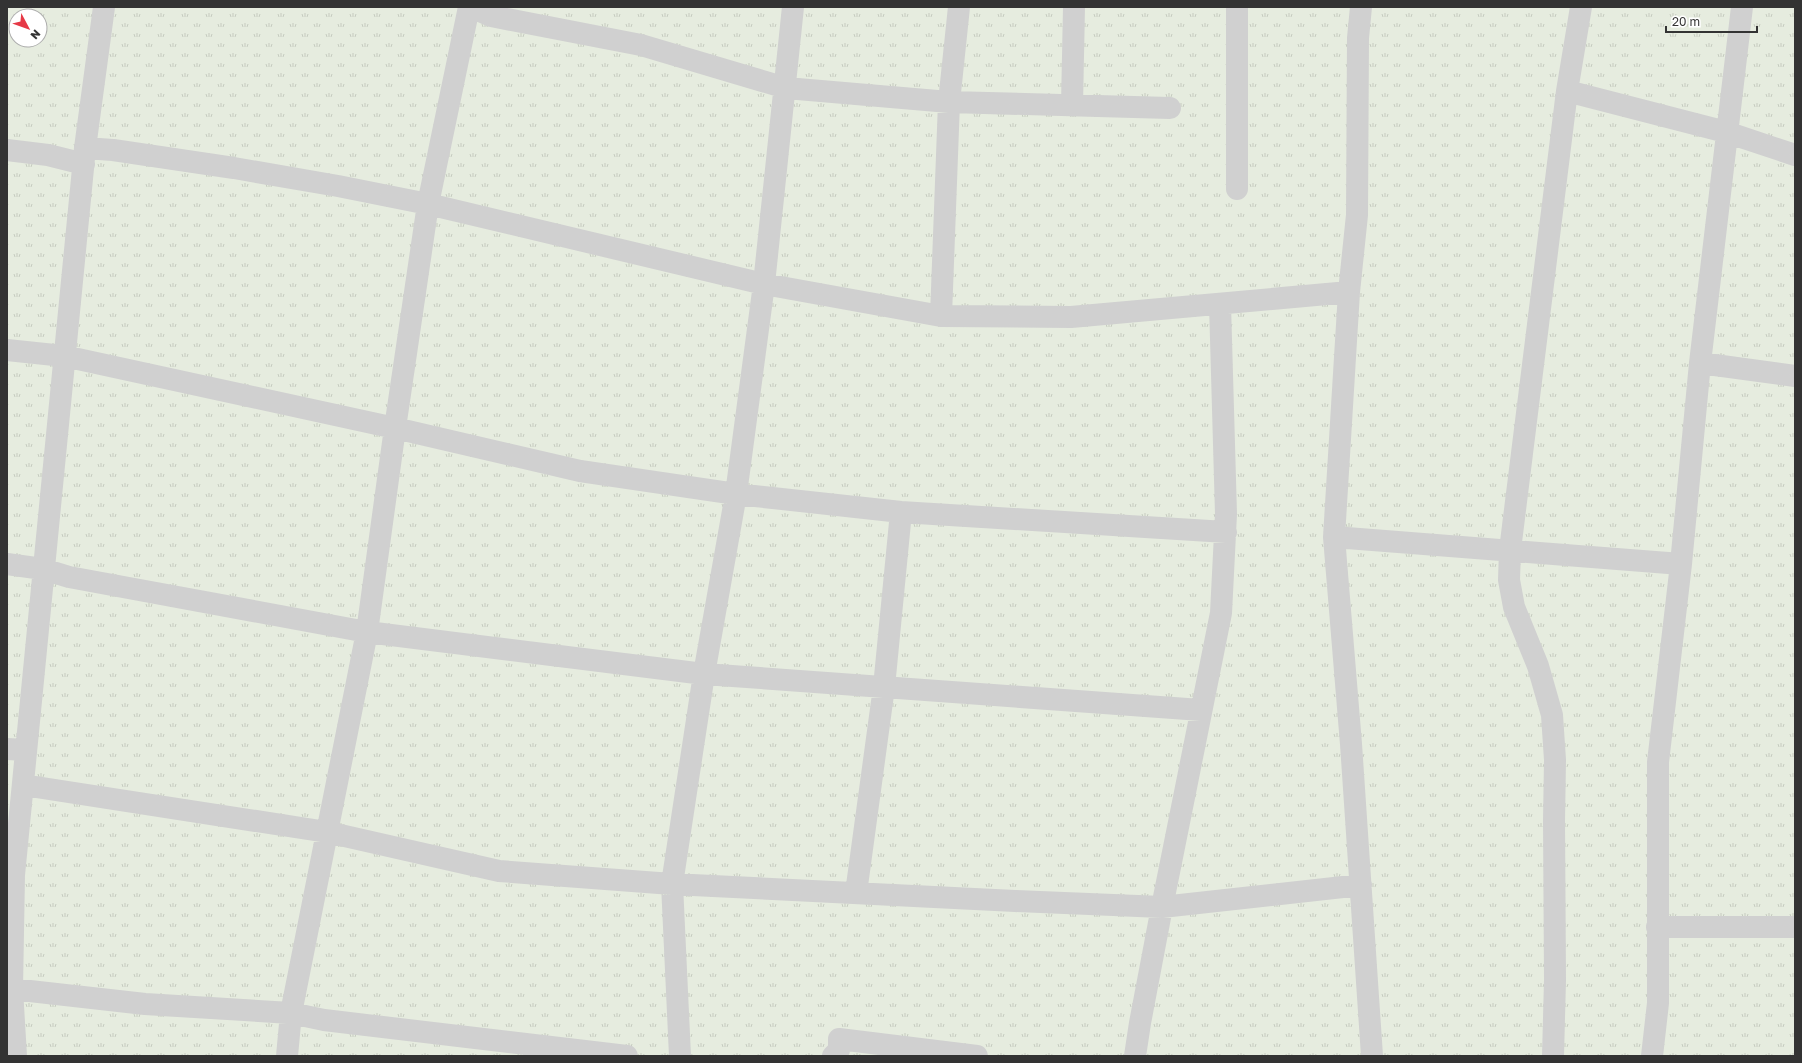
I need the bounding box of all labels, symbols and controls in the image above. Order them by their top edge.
north arrow [8,8,48,48]
scale bar [1666,8,1757,34]
text: 20 m [1672,14,1700,29]
text: N [28,27,44,42]

